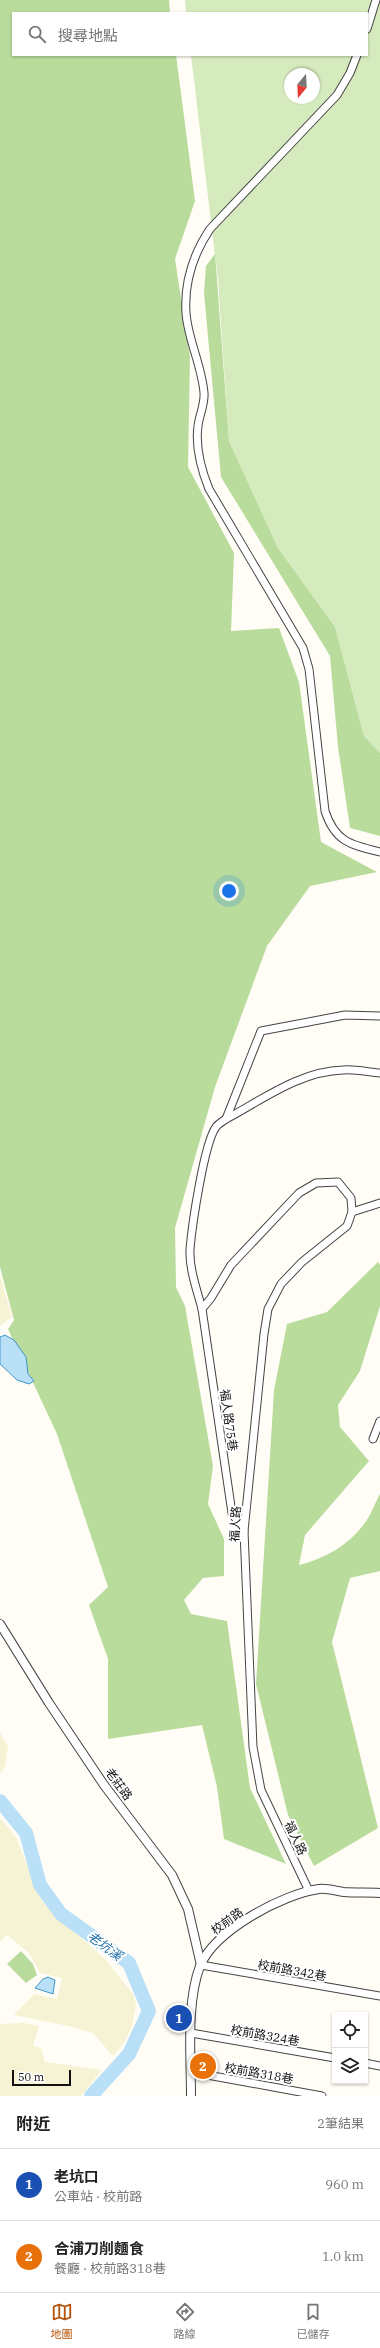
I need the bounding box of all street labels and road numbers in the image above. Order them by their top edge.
street label: 福人路75巷 [217,1388,241,1452]
street label: 福人路 [227,1506,243,1542]
street label: 老莊路 [102,1765,136,1803]
street label: 福人路 [282,1819,310,1857]
street label: 校前路 [208,1904,246,1938]
street label: 校前路342巷 [256,1957,328,1983]
street label: 校前路324巷 [229,2022,301,2048]
street label: 校前路318巷 [223,2060,295,2086]

